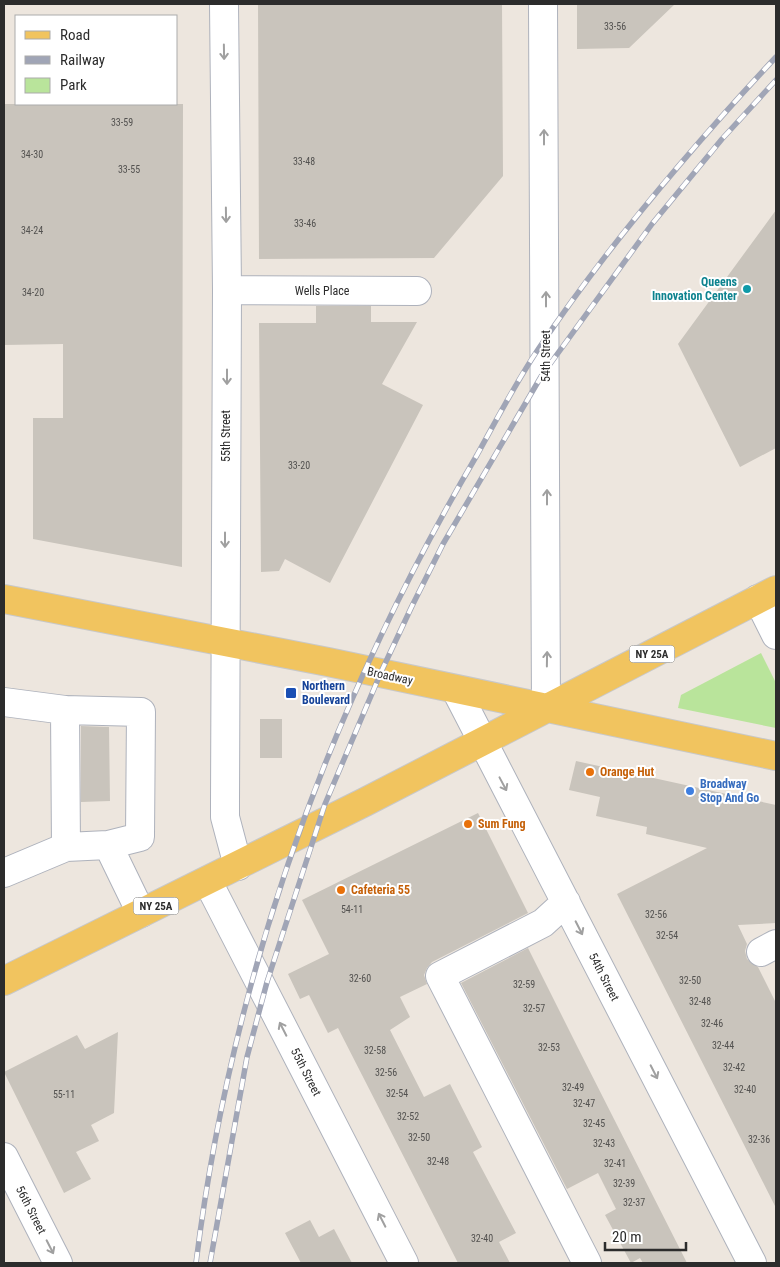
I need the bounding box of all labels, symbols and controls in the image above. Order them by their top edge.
legend [15,15,178,105]
house number: 33-56 [604,21,626,32]
text: Road [60,26,90,44]
one-way arrow [219,44,229,60]
text: Railway [60,51,105,69]
text: Park [60,76,87,94]
house number: 33-59 [111,117,133,128]
one-way arrow [540,129,549,145]
house number: 34-30 [21,149,43,160]
house number: 33-48 [293,156,315,167]
house number: 33-55 [118,164,140,175]
one-way arrow [221,206,231,223]
house number: 33-46 [294,218,316,229]
house number: 34-24 [21,225,43,236]
place label: Queens Innovation Center [652,275,738,303]
marker: Queens Innovation Center [741,283,753,295]
street label: Wells Place [295,284,350,298]
house number: 34-20 [22,287,44,298]
one-way arrow [541,292,551,308]
street label: 54th Street [539,330,553,382]
one-way arrow [222,369,232,385]
street label: 55th Street [219,410,233,462]
house number: 33-20 [288,460,310,471]
one-way arrow [542,489,552,506]
one-way arrow [220,532,230,548]
road number: NY 25A [630,646,674,662]
one-way arrow [542,652,552,668]
street label: Broadway [366,664,414,688]
place label: Northern Boulevard [302,679,350,707]
marker: Northern Boulevard [284,686,298,700]
place label: Orange Hut [600,765,654,779]
marker: Orange Hut [584,766,596,778]
one-way arrow [498,777,508,792]
place label: Broadway Stop And Go [700,777,759,805]
marker: Broadway Stop And Go [684,785,696,797]
place label: Sum Fung [478,817,525,831]
marker: Sum Fung [462,818,474,830]
place label: Cafeteria 55 [351,883,410,897]
marker: Cafeteria 55 [335,884,347,896]
road number: NY 25A [134,898,178,914]
house number: 54-11 [341,904,363,915]
house number: 32-56 [645,909,667,920]
one-way arrow [575,920,584,935]
house number: 32-54 [656,930,678,941]
street label: 54th Street [586,951,622,1004]
house number: 32-60 [349,973,371,984]
house number: 32-50 [679,975,701,986]
house number: 32-59 [513,979,535,990]
house number: 32-48 [689,996,711,1007]
house number: 32-57 [523,1003,545,1014]
house number: 32-46 [701,1018,723,1029]
one-way arrow [278,1022,287,1037]
house number: 32-44 [712,1040,734,1051]
house number: 32-53 [538,1042,560,1053]
house number: 32-58 [364,1045,386,1056]
street label: 55th Street [288,1046,324,1099]
house number: 32-42 [723,1062,745,1073]
one-way arrow [650,1064,659,1079]
house number: 32-56 [375,1067,397,1078]
house number: 32-49 [562,1082,584,1093]
house number: 32-40 [734,1084,756,1095]
house number: 32-54 [386,1088,408,1099]
house number: 55-11 [53,1089,75,1100]
house number: 32-47 [573,1098,595,1109]
house number: 32-52 [397,1111,419,1122]
house number: 32-45 [583,1118,605,1129]
house number: 32-50 [408,1132,430,1143]
house number: 32-36 [748,1134,770,1145]
house number: 32-43 [593,1138,615,1149]
house number: 32-48 [427,1156,449,1167]
house number: 32-41 [604,1158,626,1169]
house number: 32-39 [613,1178,635,1189]
street label: 56th Street [13,1184,49,1237]
house number: 32-37 [623,1197,645,1208]
one-way arrow [377,1213,386,1228]
scale bar [605,1220,686,1252]
text: 20 m [612,1228,642,1246]
house number: 32-40 [471,1233,493,1244]
one-way arrow [46,1239,55,1254]

